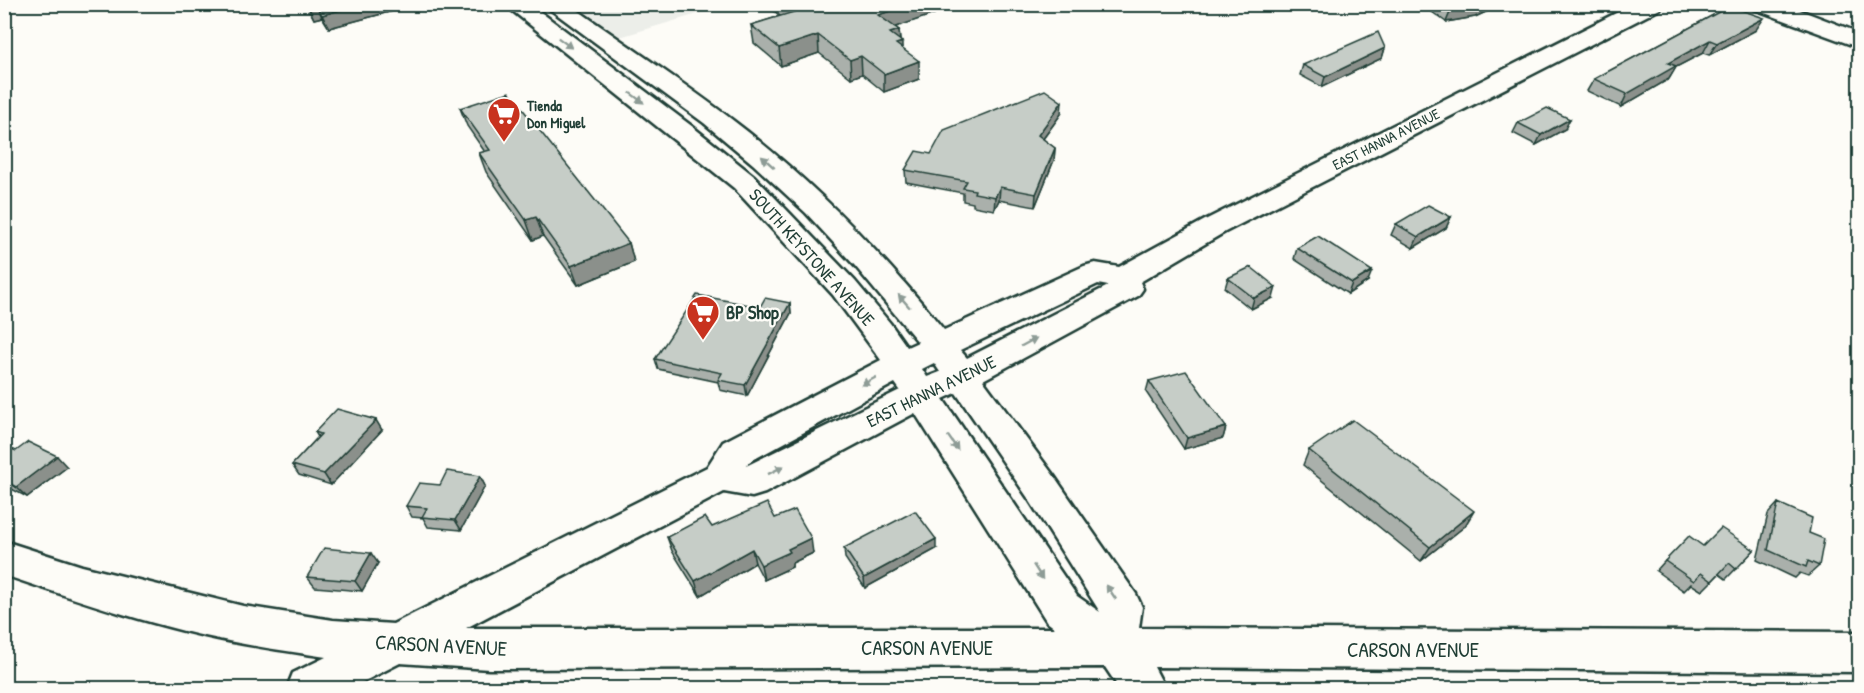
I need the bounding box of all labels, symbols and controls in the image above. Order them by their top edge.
one-way arrow [557,37,573,49]
one-way arrow [630,91,645,103]
place label: Tienda Don Miguel [526,95,586,134]
supermarket icon: Tienda Don Miguel [486,96,522,143]
street label: EAST HANNA AVENUE [1329,103,1443,175]
one-way arrow [760,155,775,169]
street label: SOUTH KEYSTONE AVENUE [743,183,881,331]
supermarket icon: BP Shop [685,294,721,341]
one-way arrow [898,294,911,309]
place label: BP Shop [726,300,779,326]
one-way arrow [1020,337,1037,347]
street label: EAST HANNA AVENUE [862,349,1000,433]
one-way arrow [861,376,878,386]
one-way arrow [947,435,959,451]
one-way arrow [767,465,784,475]
one-way arrow [1032,564,1043,580]
one-way arrow [1106,584,1117,600]
street label: CARSON AVENUE [374,627,508,663]
street label: CARSON AVENUE [861,633,993,662]
street label: CARSON AVENUE [1347,635,1479,664]

